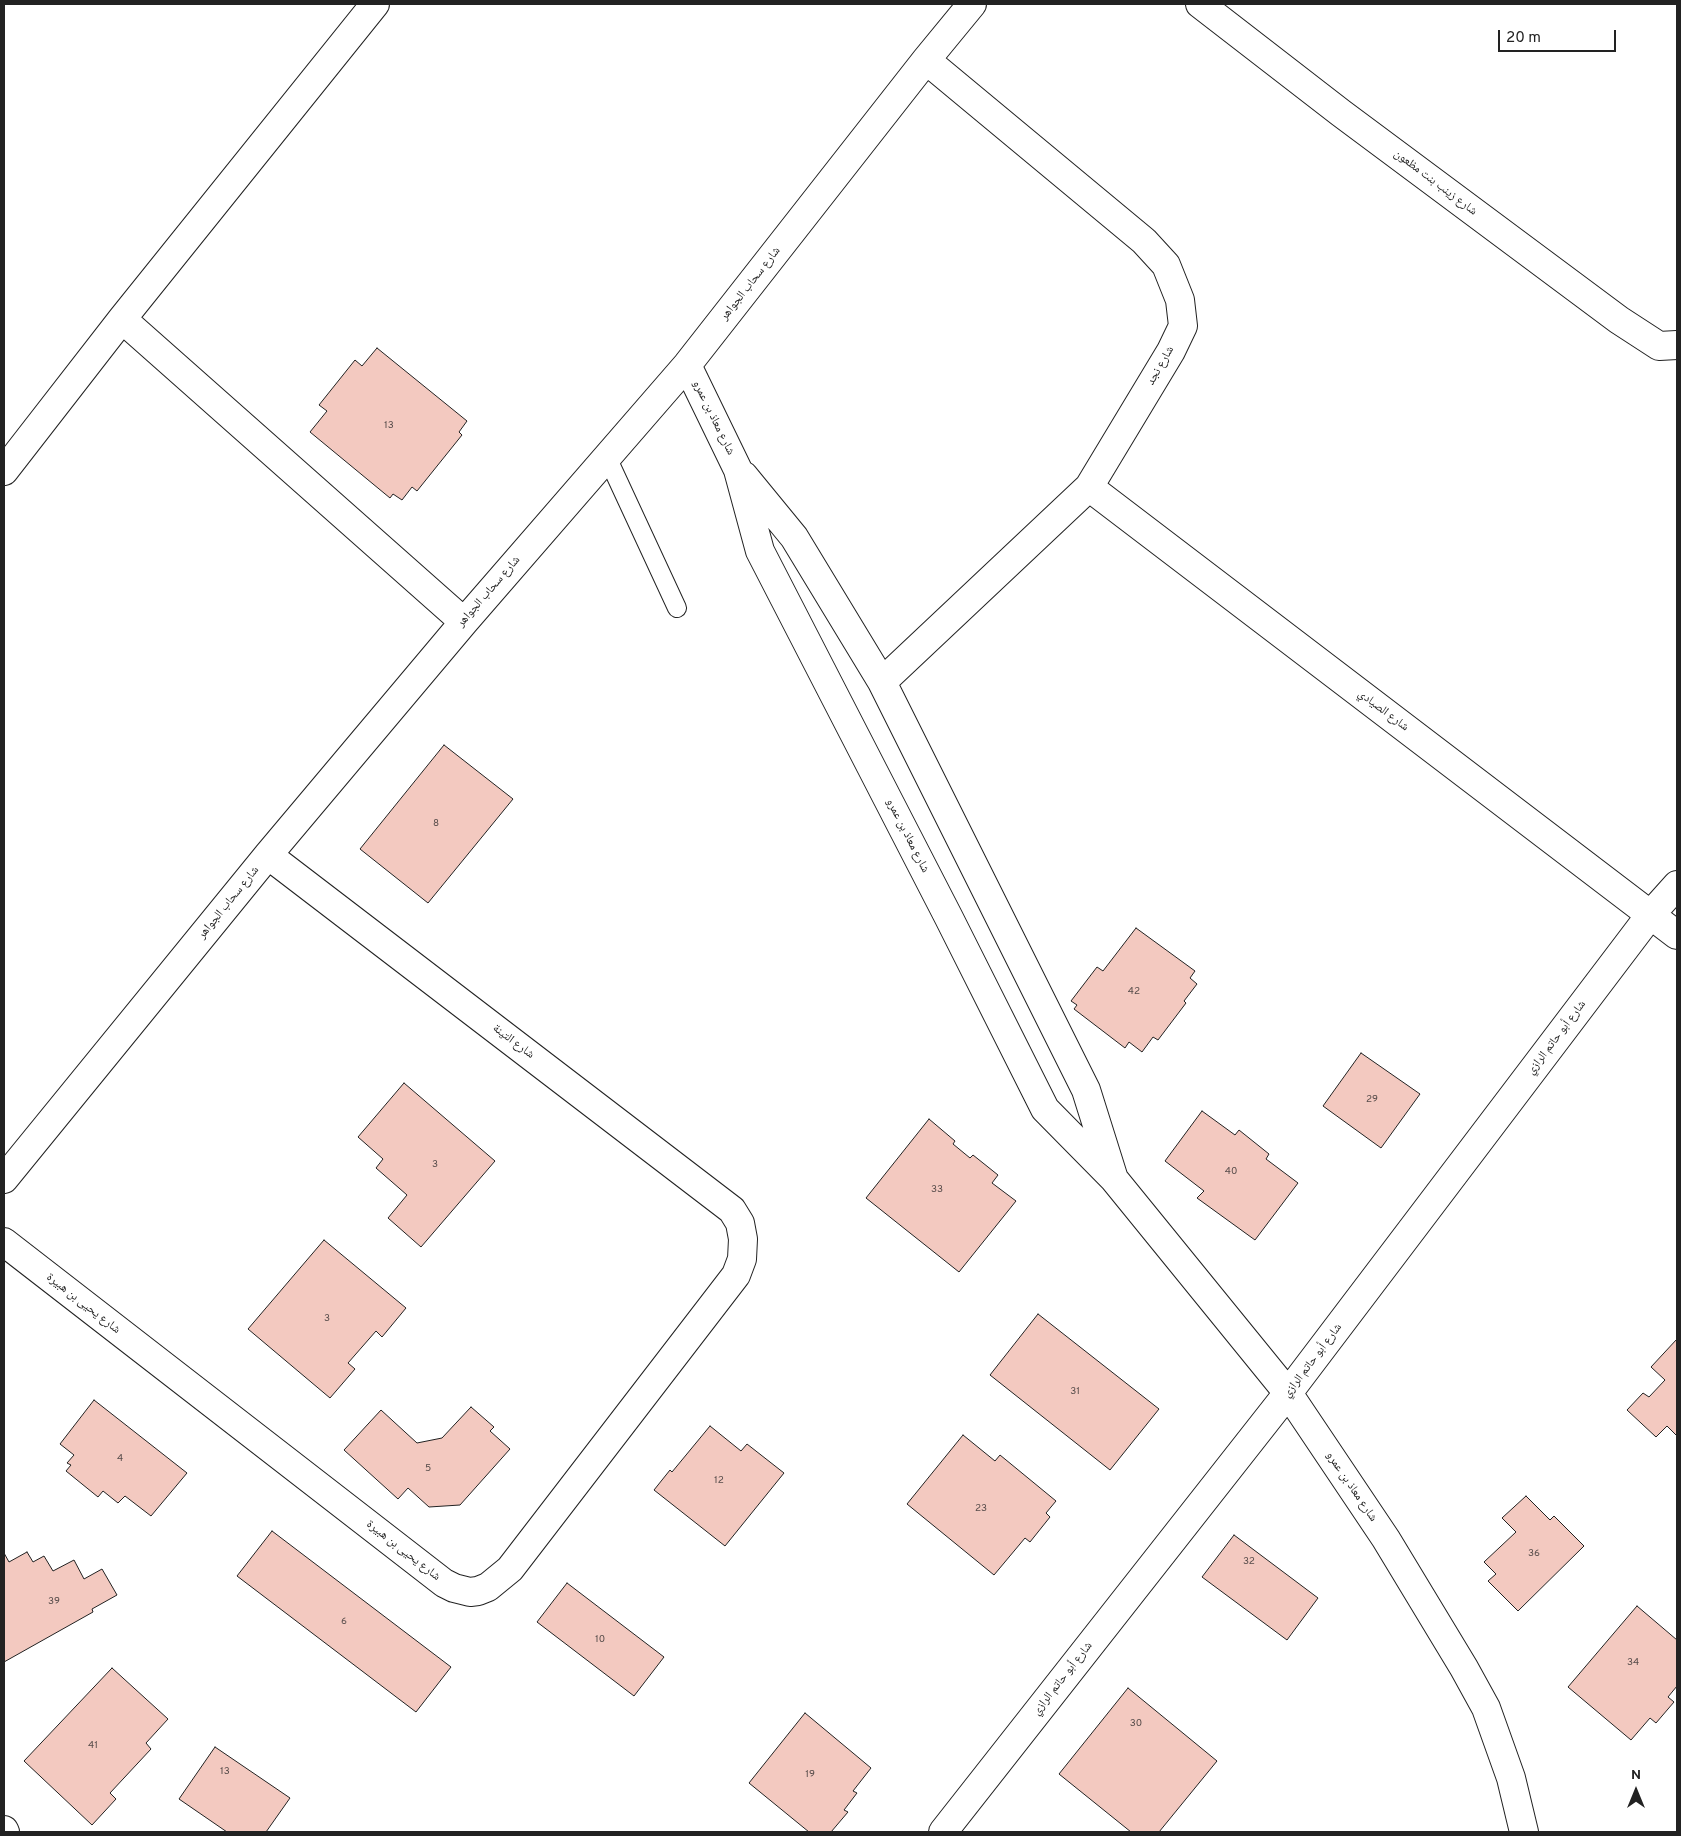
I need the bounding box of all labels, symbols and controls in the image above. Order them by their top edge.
scale bar [1501,20,1618,52]
text: 20 m [1506,29,1541,48]
street label: شارع زينب بنت مظعون [1391,147,1479,219]
street label: شارع سحاب الجواهر [718,244,784,324]
street label: شارع نجد [1144,344,1178,388]
street label: شارع معاذ بن عمرو [689,378,737,458]
house number: 13 [384,420,394,432]
street label: شارع سحاب الجواهر [454,554,524,630]
street label: شارع الصيادي [1355,687,1411,735]
street label: شارع معاذ بن عمرو [882,796,932,876]
house number: 8 [433,818,439,830]
street label: شارع سحاب الجواهر [195,864,263,942]
house number: 42 [1128,986,1140,998]
street label: شارع أبو حاتم الرازي [1524,998,1590,1078]
street label: شارع التينة [489,1022,537,1062]
house number: 29 [1366,1094,1378,1106]
house number: 3 [432,1159,438,1171]
house number: 40 [1225,1166,1237,1178]
house number: 33 [931,1184,943,1196]
street label: شارع يحيى بن هبيرة [43,1271,123,1337]
house number: 3 [324,1313,330,1325]
street label: شارع أبو حاتم الرازي [1280,1321,1346,1401]
house number: 31 [1070,1386,1080,1398]
street label: شارع معاذ بن عمرو [1322,1449,1380,1525]
house number: 4 [117,1453,123,1465]
house number: 5 [425,1463,431,1475]
house number: 12 [714,1475,724,1487]
house number: 23 [975,1503,987,1515]
street label: شارع يحيى بن هبيرة [363,1518,443,1584]
house number: 36 [1528,1548,1540,1560]
house number: 32 [1243,1556,1255,1568]
house number: 39 [48,1596,60,1608]
house number: 6 [341,1616,347,1628]
house number: 10 [595,1634,605,1646]
street label: شارع أبو حاتم الرازي [1030,1639,1096,1719]
house number: 34 [1627,1657,1639,1669]
house number: 30 [1130,1718,1142,1730]
house number: 41 [88,1740,98,1752]
house number: 13 [220,1766,230,1778]
north arrow [1611,1766,1661,1816]
text: N [1631,1767,1641,1784]
house number: 19 [805,1769,815,1781]

